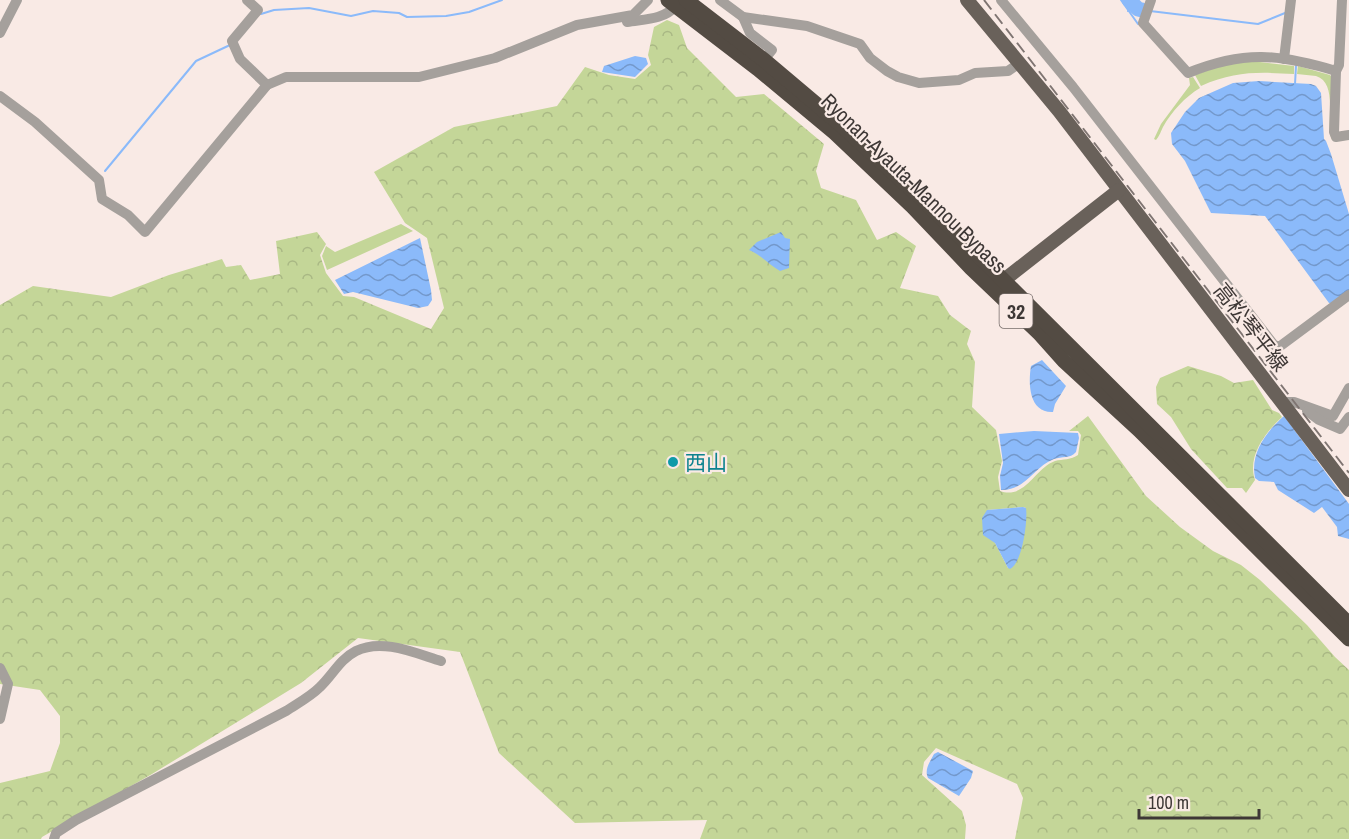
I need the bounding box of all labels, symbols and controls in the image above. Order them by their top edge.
street label: Ryonan-Ayauta-Mannou Bypass [815,87,1013,279]
street label: 高松琴平線 [1207,277,1295,377]
road number: 32 [1000,294,1032,328]
place label: 西山 [685,448,727,477]
marker: 西山 [666,455,680,469]
scale bar [1139,782,1259,820]
text: 100 m [1148,790,1189,815]

